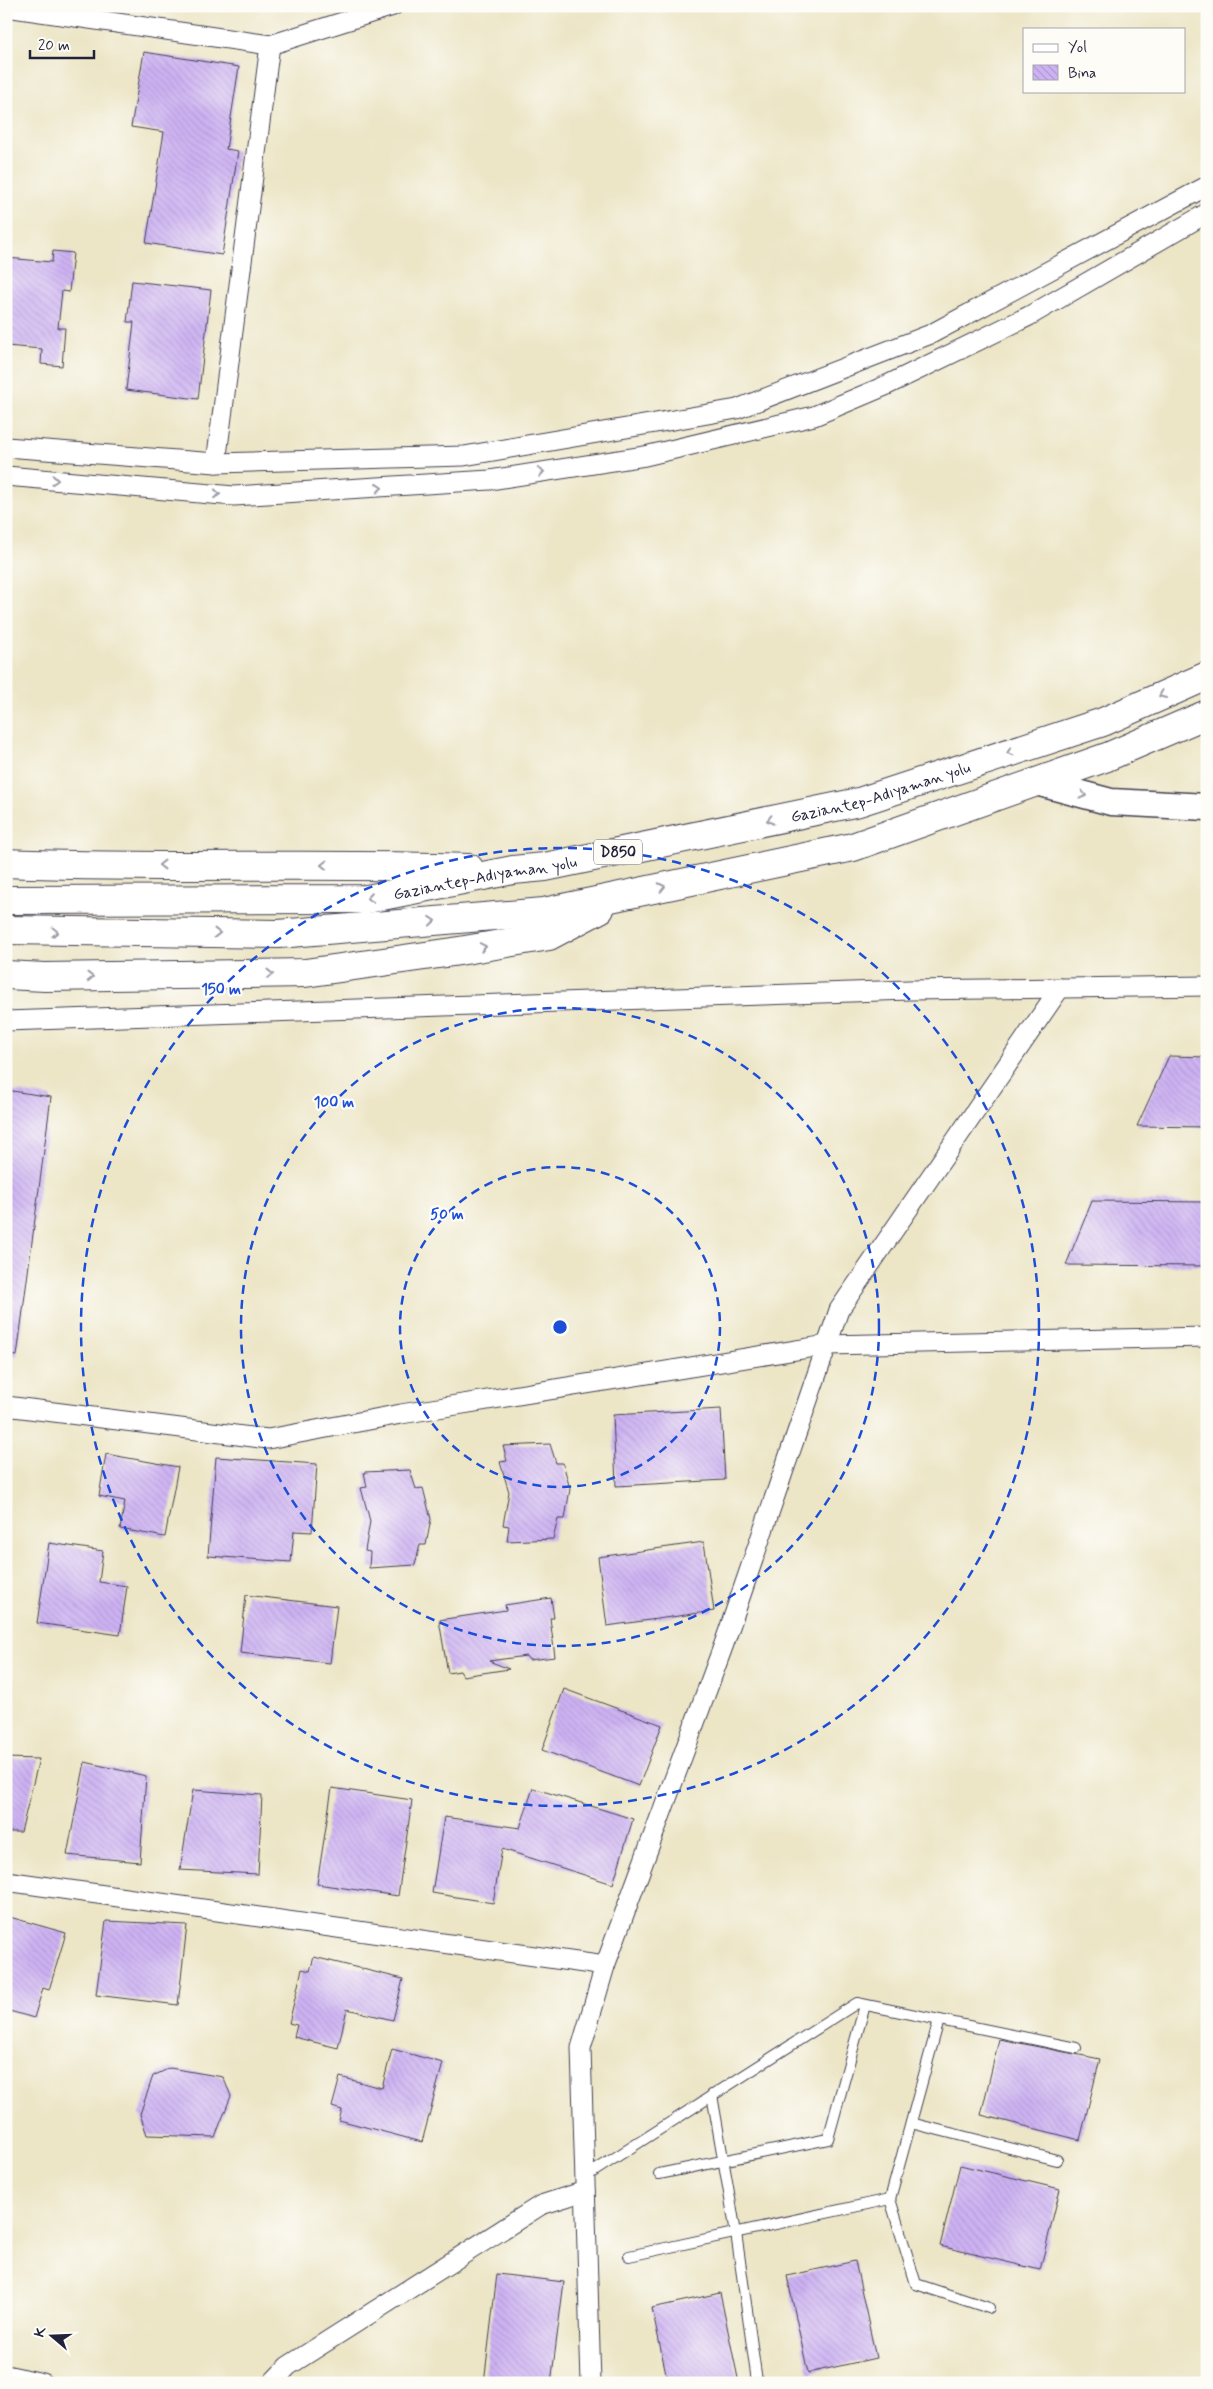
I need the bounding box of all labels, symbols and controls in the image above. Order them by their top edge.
scale bar [30,28,94,60]
legend [1023,28,1186,92]
text: 20 m [38,36,70,56]
text: Yol [1068,38,1087,58]
text: Bina [1068,64,1096,84]
one-way arrow [537,467,545,478]
one-way arrow [51,475,59,486]
one-way arrow [375,482,383,493]
one-way arrow [213,488,221,499]
one-way arrow [1158,689,1167,700]
one-way arrow [1007,747,1015,757]
street label: Gaziantep-Adıyaman yolu [789,757,973,828]
one-way arrow [1078,789,1086,799]
one-way arrow [766,815,774,825]
road number: D850 [594,840,642,864]
street label: Gaziantep-Adıyaman yolu [392,852,579,906]
one-way arrow [158,860,166,870]
one-way arrow [320,860,328,870]
one-way arrow [657,882,666,893]
one-way arrow [366,892,374,903]
one-way arrow [428,916,436,927]
one-way arrow [51,926,59,937]
one-way arrow [214,928,222,938]
one-way arrow [479,943,487,953]
one-way arrow [266,969,274,979]
one-way arrow [86,972,94,982]
text: 150 m [201,980,241,1000]
text: 100 m [314,1093,354,1113]
text: 50 m [430,1205,464,1225]
centre of rings [551,1318,569,1336]
north arrow [28,2312,78,2362]
text: K [31,2323,51,2340]

